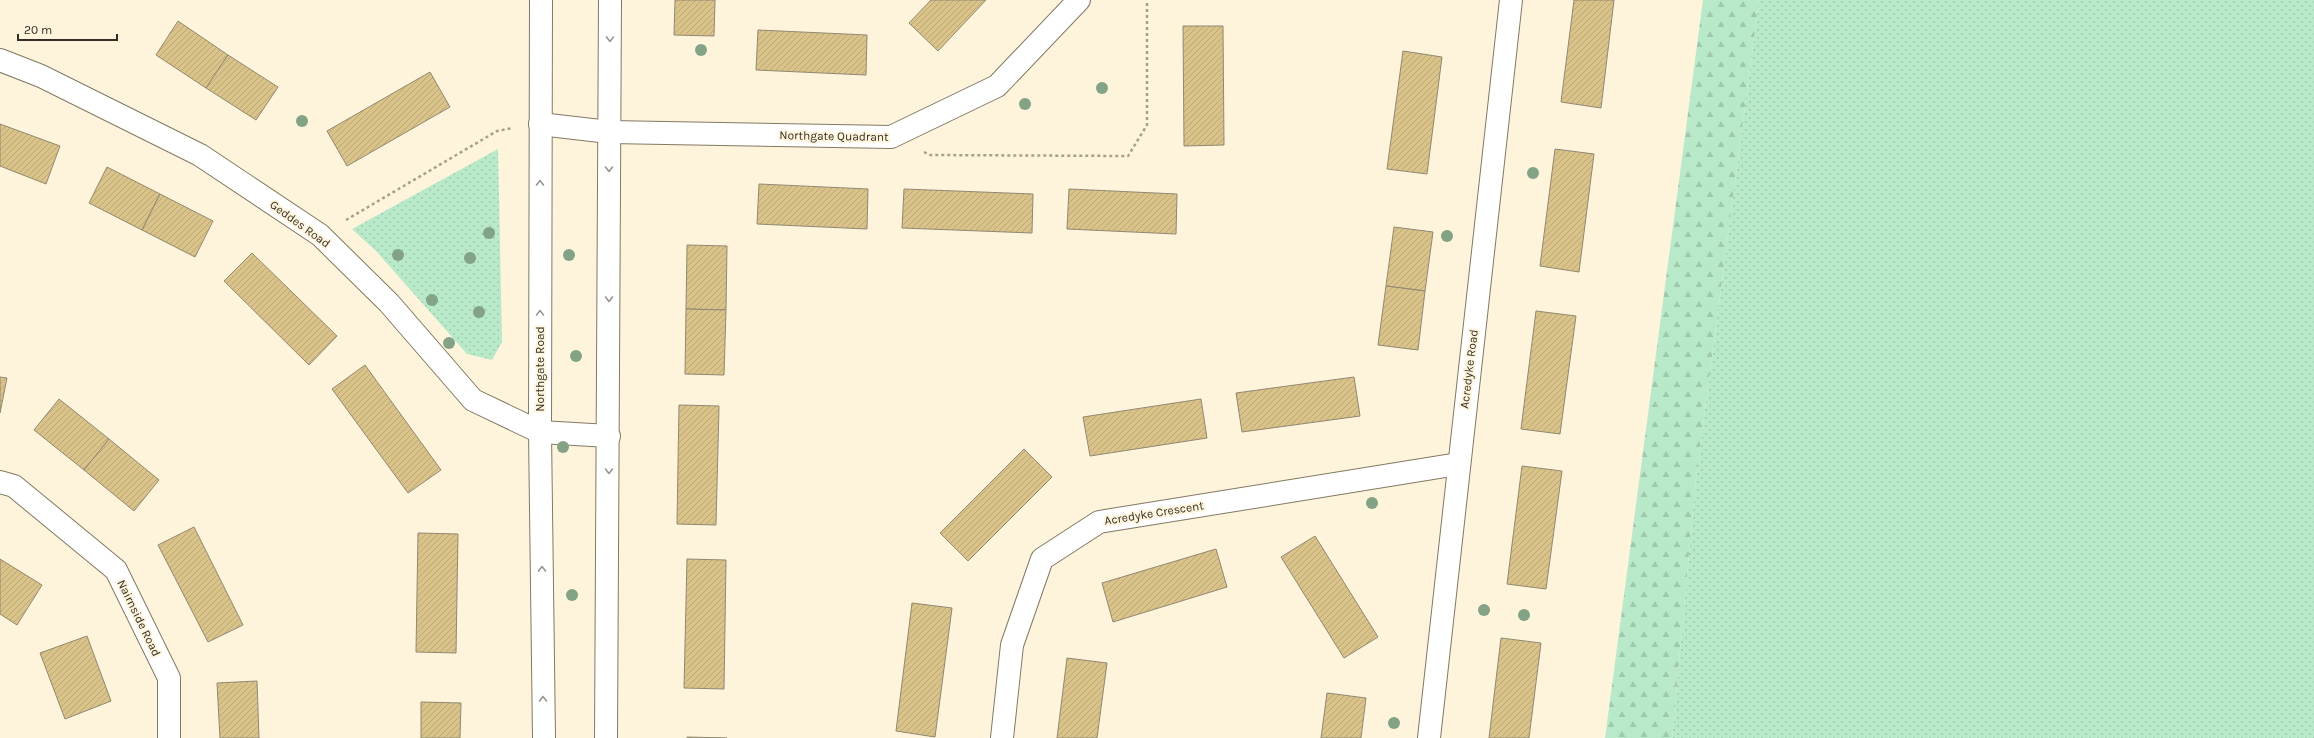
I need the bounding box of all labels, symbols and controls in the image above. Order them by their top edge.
scale bar [18,16,117,42]
text: 20 m [24,23,52,37]
one-way arrow [605,36,614,42]
street label: Northgate Quadrant [779,128,889,144]
one-way arrow [605,166,613,172]
one-way arrow [536,180,544,186]
street label: Geddes Road [267,197,333,251]
one-way arrow [605,296,613,302]
one-way arrow [536,310,544,316]
street label: Northgate Road [533,326,547,412]
street label: Acredyke Road [1457,329,1481,409]
one-way arrow [605,468,613,474]
street label: Acredyke Crescent [1103,498,1205,528]
one-way arrow [538,566,546,572]
street label: Nairnside Road [114,577,164,659]
one-way arrow [539,696,547,702]

